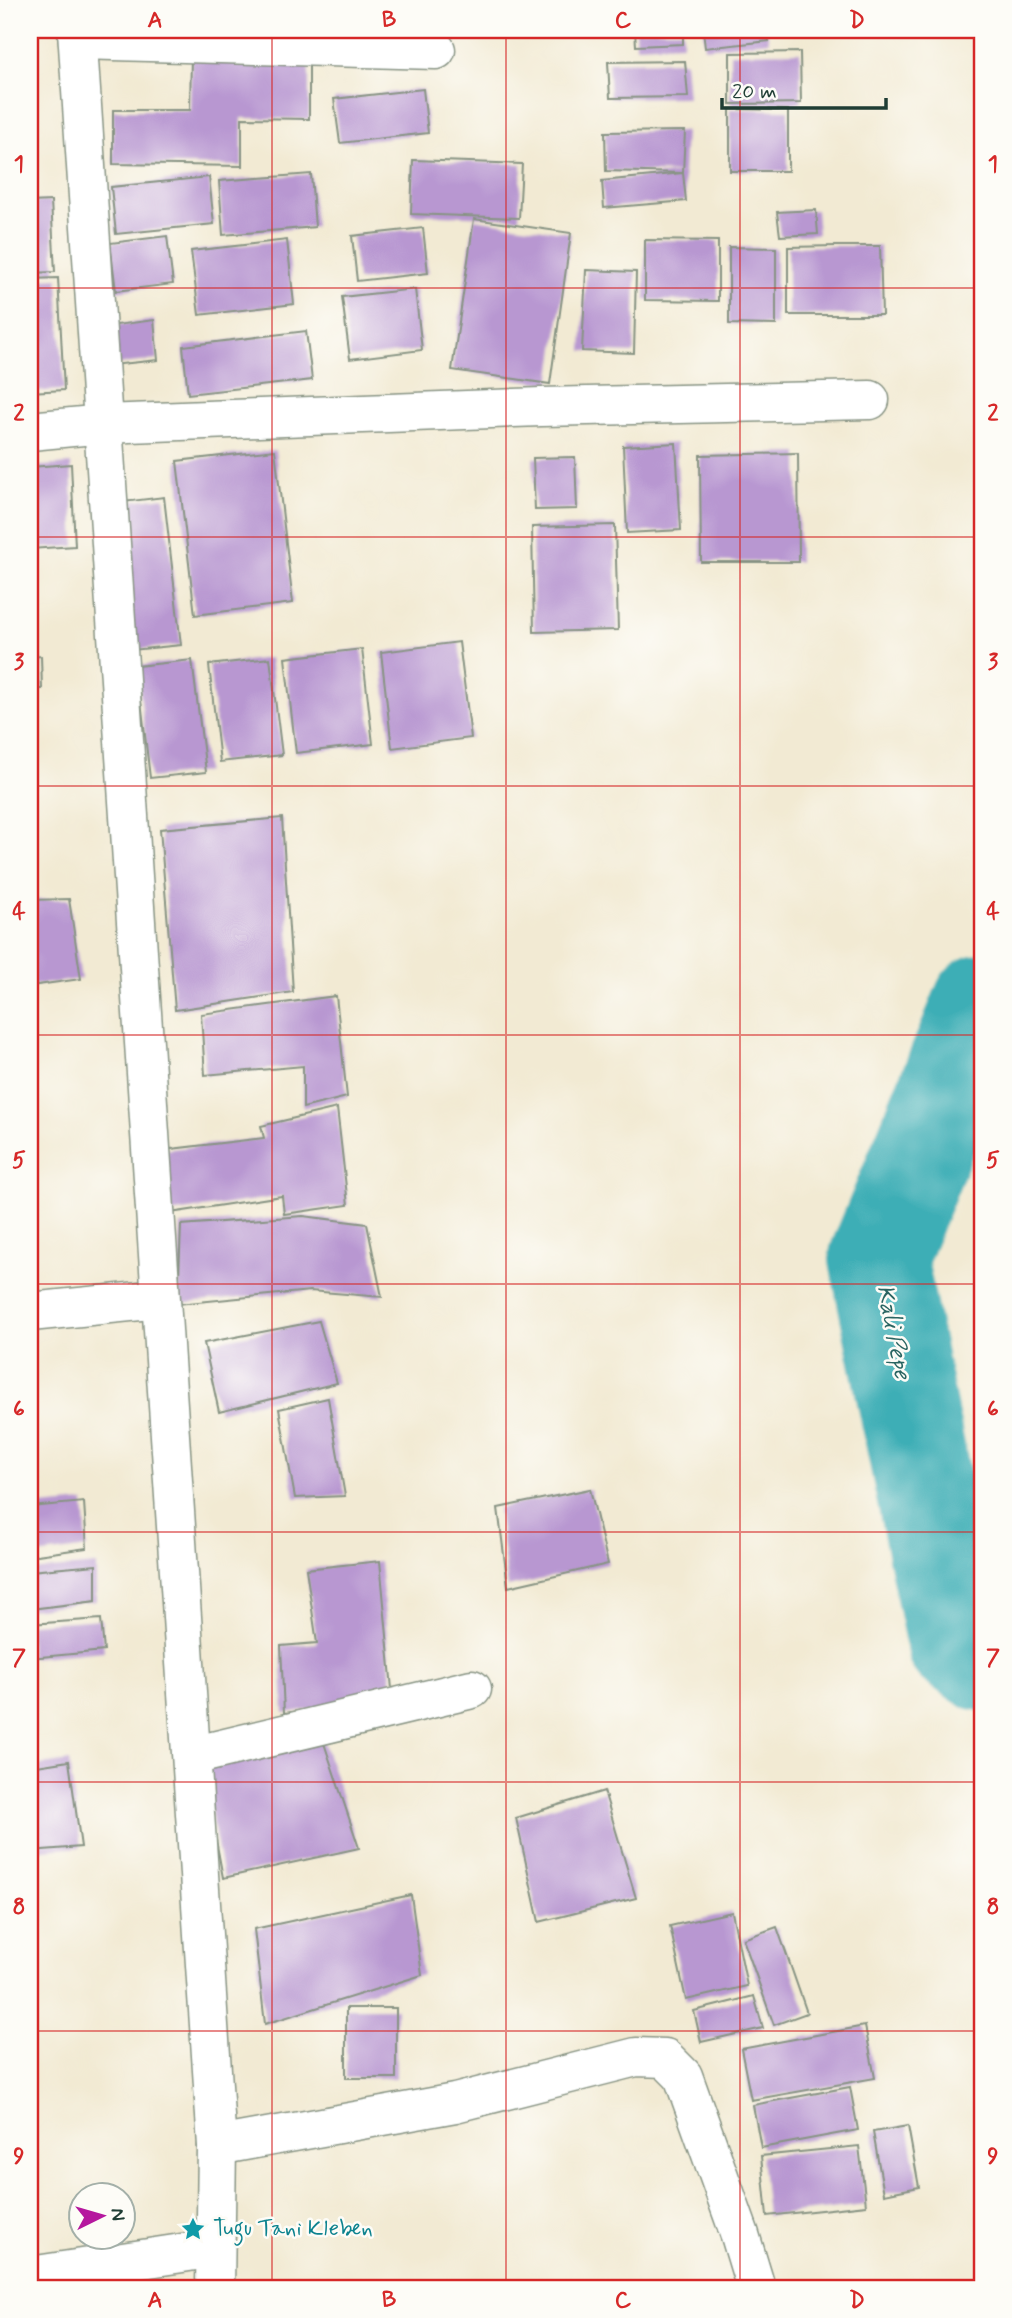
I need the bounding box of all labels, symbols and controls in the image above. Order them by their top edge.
text: A [147,6,163,36]
text: B [382,6,397,36]
text: C [615,6,632,36]
text: D [849,6,865,36]
scale bar [722,66,886,110]
text: 20 m [732,78,777,106]
text: 1 [14,150,24,180]
text: 1 [988,150,998,180]
text: 2 [13,399,25,429]
text: 2 [987,399,999,429]
text: 3 [14,648,25,678]
text: 3 [988,648,999,678]
text: 4 [12,897,26,927]
text: 4 [986,897,1000,927]
text: 5 [12,1146,26,1176]
text: 5 [986,1146,1000,1176]
water label: Kali Pepe [869,1282,918,1383]
text: 6 [13,1395,25,1425]
text: 6 [987,1395,999,1425]
text: 7 [12,1644,26,1674]
text: 7 [986,1644,1000,1674]
text: 8 [13,1893,25,1923]
text: 8 [987,1893,999,1923]
text: 9 [13,2142,25,2172]
text: 9 [987,2142,999,2172]
north arrow [66,2182,136,2252]
text: N [104,2207,130,2222]
place label: Tugu Tani Kleben [213,2214,373,2246]
place icon: Tugu Tani Kleben [179,2215,207,2243]
text: A [147,2286,163,2316]
text: B [382,2286,397,2316]
text: C [615,2286,632,2316]
text: D [849,2286,865,2316]

